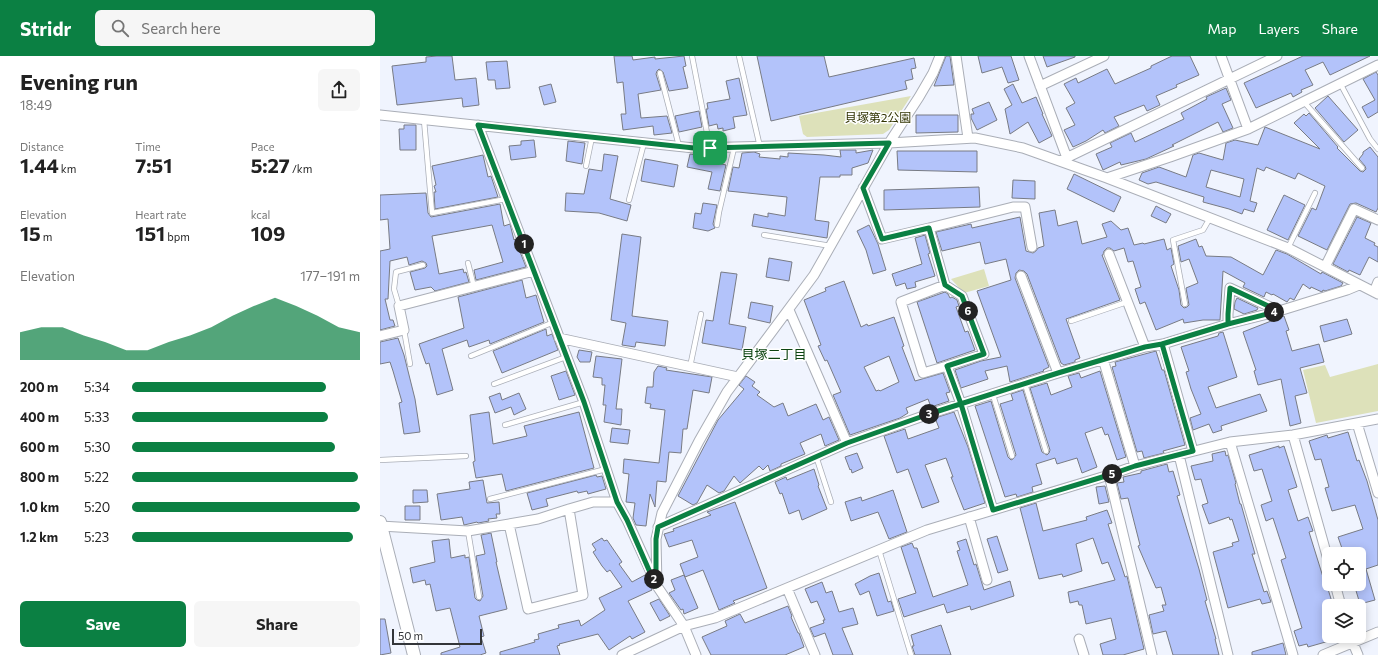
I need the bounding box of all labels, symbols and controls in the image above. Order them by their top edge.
search box [95,10,375,46]
text: Stridr [20,17,71,40]
icon: search [109,17,131,39]
text: Search here [141,19,221,37]
text: Map [1208,20,1236,37]
text: Layers [1258,20,1300,37]
text: Share [1322,20,1358,37]
text: Evening run [20,68,138,95]
button: share [318,69,360,111]
text: 18:49 [20,97,52,113]
park label: 貝塚第2公園 [845,110,911,124]
pin [693,131,727,165]
icon: arrive [699,137,721,159]
text: Distance [20,140,64,153]
text: Time [135,140,161,153]
text: Pace [251,140,275,153]
text: 1.44 [20,153,59,177]
text: 7:51 [135,153,172,177]
text: 5:27 [251,153,290,177]
text: km [59,162,76,175]
text: /km [290,162,312,175]
text: Elevation [20,208,66,221]
text: Heart rate [135,208,186,221]
text: kcal [251,208,270,221]
text: 15 [20,221,41,245]
text: 151 [135,221,165,245]
text: 109 [251,221,285,245]
text: m [41,230,52,243]
text: bpm [165,230,190,243]
pin: 1 [514,234,534,254]
text: 1 [522,237,526,250]
text: Elevation [20,268,75,284]
text: 177–191 m [300,268,360,284]
pin: 6 [958,301,978,321]
pin: 4 [1264,302,1284,322]
text: 6 [965,304,971,317]
text: 4 [1271,305,1277,318]
district label: 貝塚二丁目 [741,346,807,362]
text: 200 m [20,379,58,395]
text: 5:34 [84,379,110,395]
pin: 3 [919,404,939,424]
text: 3 [926,407,932,420]
text: 400 m [20,409,59,425]
text: 5:33 [84,409,109,425]
text: 600 m [20,439,59,455]
text: 5:30 [84,439,110,455]
pin: 5 [1102,464,1122,484]
text: 5 [1109,467,1115,480]
text: 800 m [20,469,59,485]
text: 5:22 [84,469,109,485]
text: 1.0 km [20,499,59,515]
text: 5:20 [84,499,110,515]
text: 1.2 km [20,529,58,545]
text: 5:23 [84,529,109,545]
map controls [1322,547,1366,643]
button: locate [1322,547,1366,591]
pin: 2 [644,569,664,589]
text: 2 [651,572,657,585]
button: layers [1322,599,1366,643]
button: Save [20,601,186,647]
button: Share [194,601,360,647]
scale bar [392,627,482,646]
text: 50 m [398,629,423,642]

